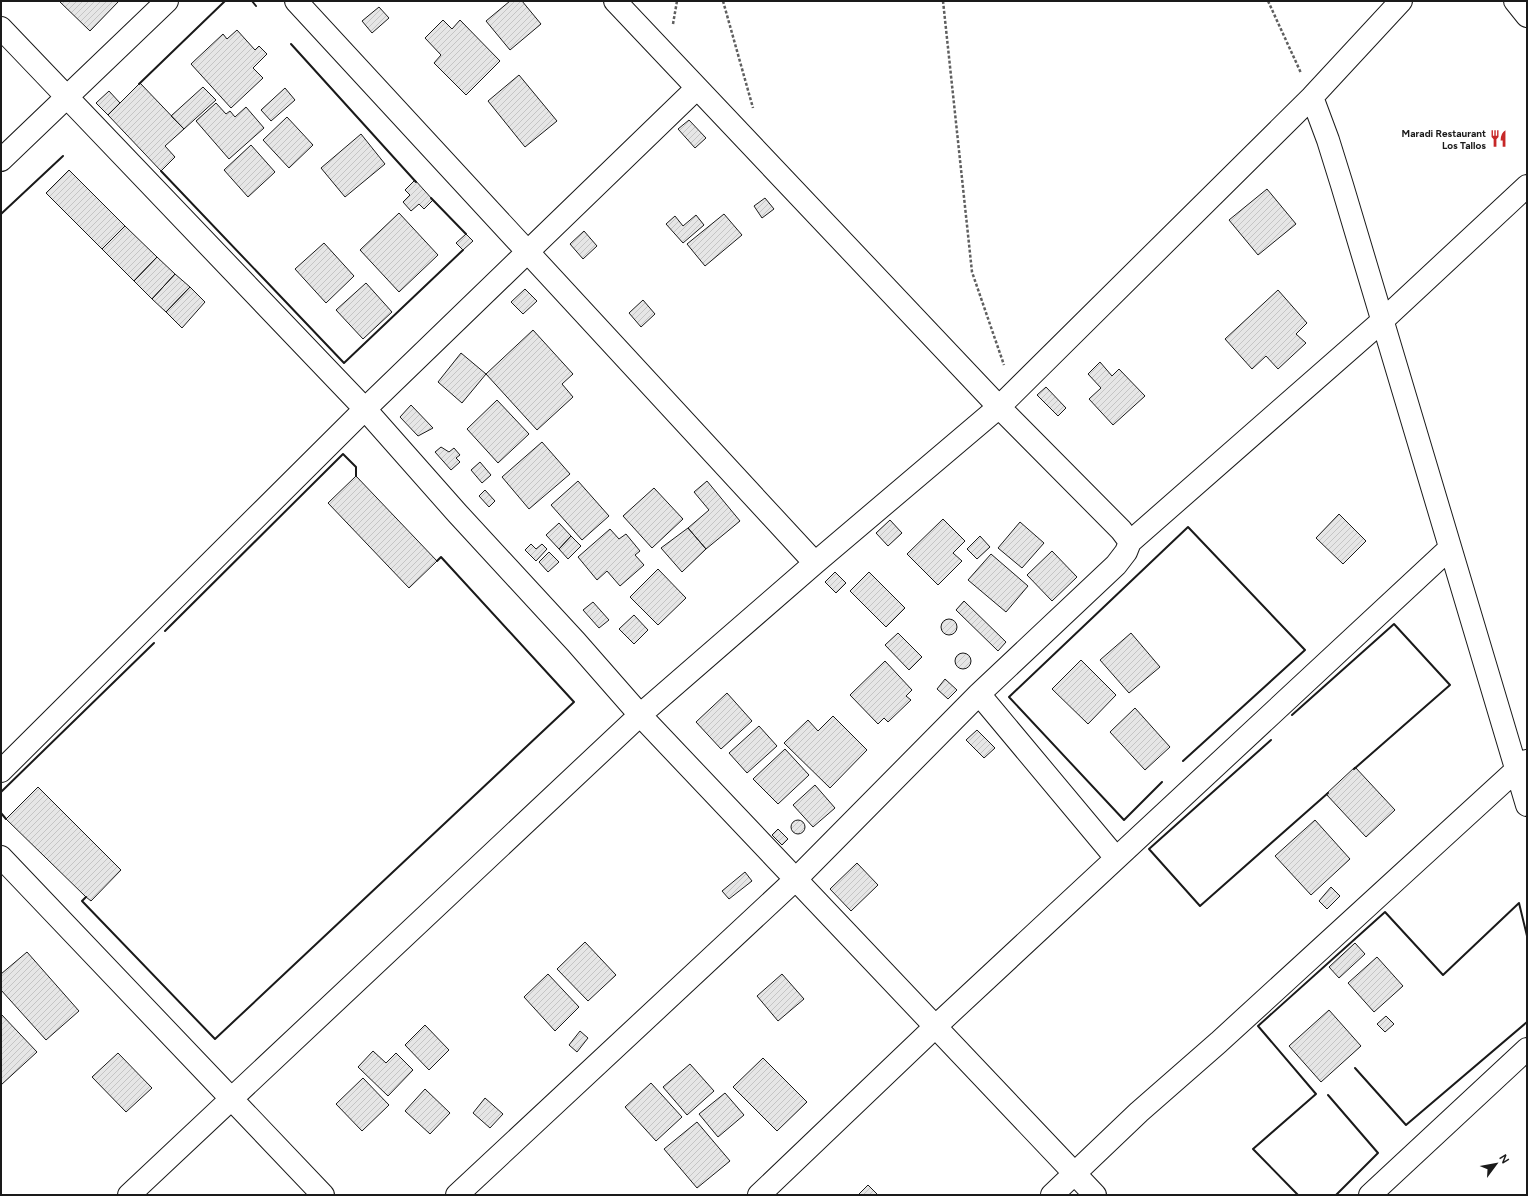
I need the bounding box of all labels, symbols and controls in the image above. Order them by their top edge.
place label: Maradi Restaurant Los Tallos [1402,127,1486,152]
restaurant icon: Maradi Restaurant Los Tallos [1489,129,1509,149]
north arrow [1476,1144,1516,1184]
text: N [1496,1152,1512,1166]

